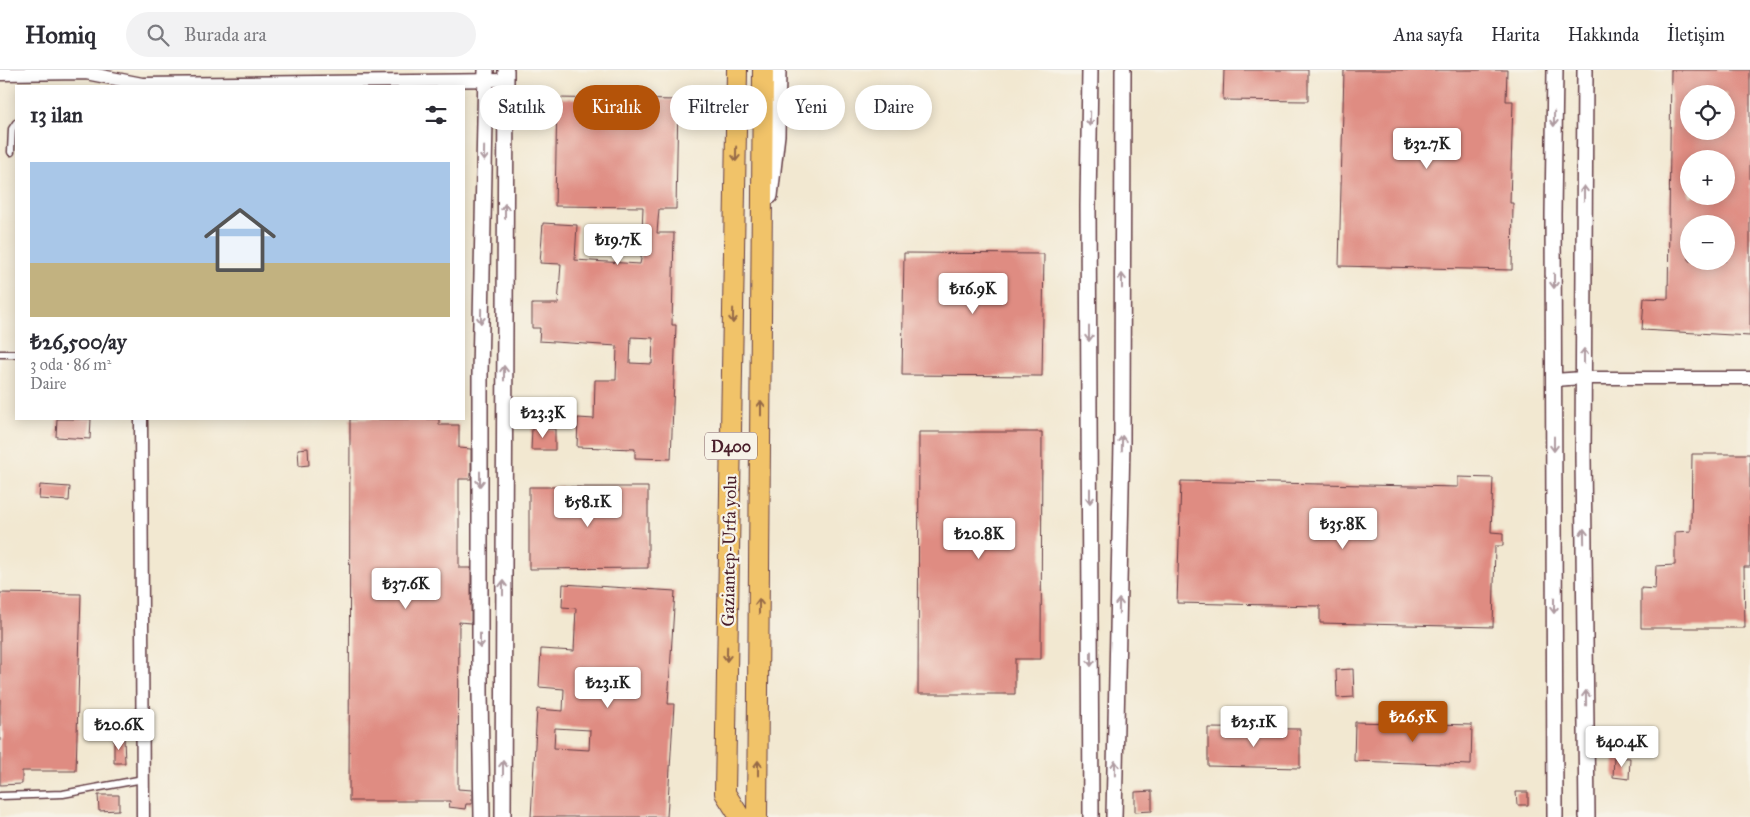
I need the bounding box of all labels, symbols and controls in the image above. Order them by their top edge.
search box [126,12,476,57]
text: Homiq [25,20,96,50]
icon: search [144,21,172,49]
text: Burada ara [184,23,267,46]
text: Ana sayfa [1394,24,1463,46]
text: Harita [1491,24,1540,46]
text: Hakkında [1568,24,1639,46]
text: İletişim [1667,24,1725,46]
chip: Satılık [480,85,563,130]
chip: Kiralık [573,85,660,130]
chip: Filtreler [670,85,767,130]
chip: Yeni [777,85,845,130]
chip: Daire [855,85,932,130]
map controls [1680,85,1735,270]
button: locate [1680,85,1735,140]
icon: filters [422,101,450,129]
text: 13 ilan [30,102,83,128]
one-way arrow [1085,110,1095,126]
one-way arrow [1550,110,1559,126]
pin: ₺32.7K [1386,128,1468,170]
text: ₺32.7K [1404,134,1450,153]
one-way arrow [480,145,489,161]
one-way arrow [731,145,741,161]
button: + [1680,150,1735,205]
one-way arrow [1579,186,1589,202]
icon: home [195,195,285,285]
one-way arrow [500,203,510,220]
button: − [1680,215,1735,270]
pin: ₺19.7K [577,224,659,266]
text: ₺19.7K [595,230,641,249]
pin: ₺16.9K [932,272,1014,315]
one-way arrow [1549,272,1559,289]
one-way arrow [1117,273,1127,290]
text: ₺16.9K [950,279,996,298]
one-way arrow [476,308,486,324]
one-way arrow [728,308,738,324]
one-way arrow [1084,325,1094,341]
text: ₺26,500/ay [30,329,127,355]
one-way arrow [1579,348,1588,364]
text: 3 oda · 86 m² [30,355,111,374]
one-way arrow [499,366,509,382]
text: Daire [30,374,66,393]
pin: ₺23.3K [502,396,584,439]
one-way arrow [756,401,766,417]
text: ₺23.3K [521,403,565,422]
road number: D400 [705,432,757,460]
one-way arrow [1549,435,1559,451]
one-way arrow [1117,436,1127,452]
one-way arrow [475,470,485,486]
street label: Gaziantep-Urfa yolu [717,475,741,627]
pin: ₺58.1K [547,486,629,528]
one-way arrow [1085,488,1095,504]
text: ₺58.1K [565,492,611,511]
pin: ₺35.8K [1302,508,1384,550]
text: ₺35.8K [1320,514,1366,533]
pin: ₺20.8K [938,518,1020,560]
text: ₺20.8K [954,524,1004,543]
one-way arrow [1579,528,1589,544]
pin: ₺37.6K [365,568,447,610]
text: ₺37.6K [383,574,429,593]
one-way arrow [498,581,508,597]
one-way arrow [754,598,764,614]
one-way arrow [1114,598,1123,614]
one-way arrow [1549,598,1559,614]
one-way arrow [475,632,485,649]
one-way arrow [722,645,732,661]
one-way arrow [1086,650,1096,666]
pin: ₺23.1K [567,666,649,709]
text: ₺23.1K [586,673,630,692]
one-way arrow [1581,691,1591,707]
pin: ₺26.5K [1372,700,1454,743]
pin: ₺25.1K [1213,706,1295,748]
text: ₺26.5K [1389,707,1437,726]
pin: ₺20.6K [78,708,160,751]
text: ₺25.1K [1232,712,1276,731]
text: ₺20.6K [94,715,144,734]
pin: ₺40.4K [1581,726,1663,768]
text: ₺40.4K [1596,732,1648,751]
one-way arrow [498,761,508,777]
one-way arrow [753,761,762,777]
one-way arrow [1110,761,1120,777]

